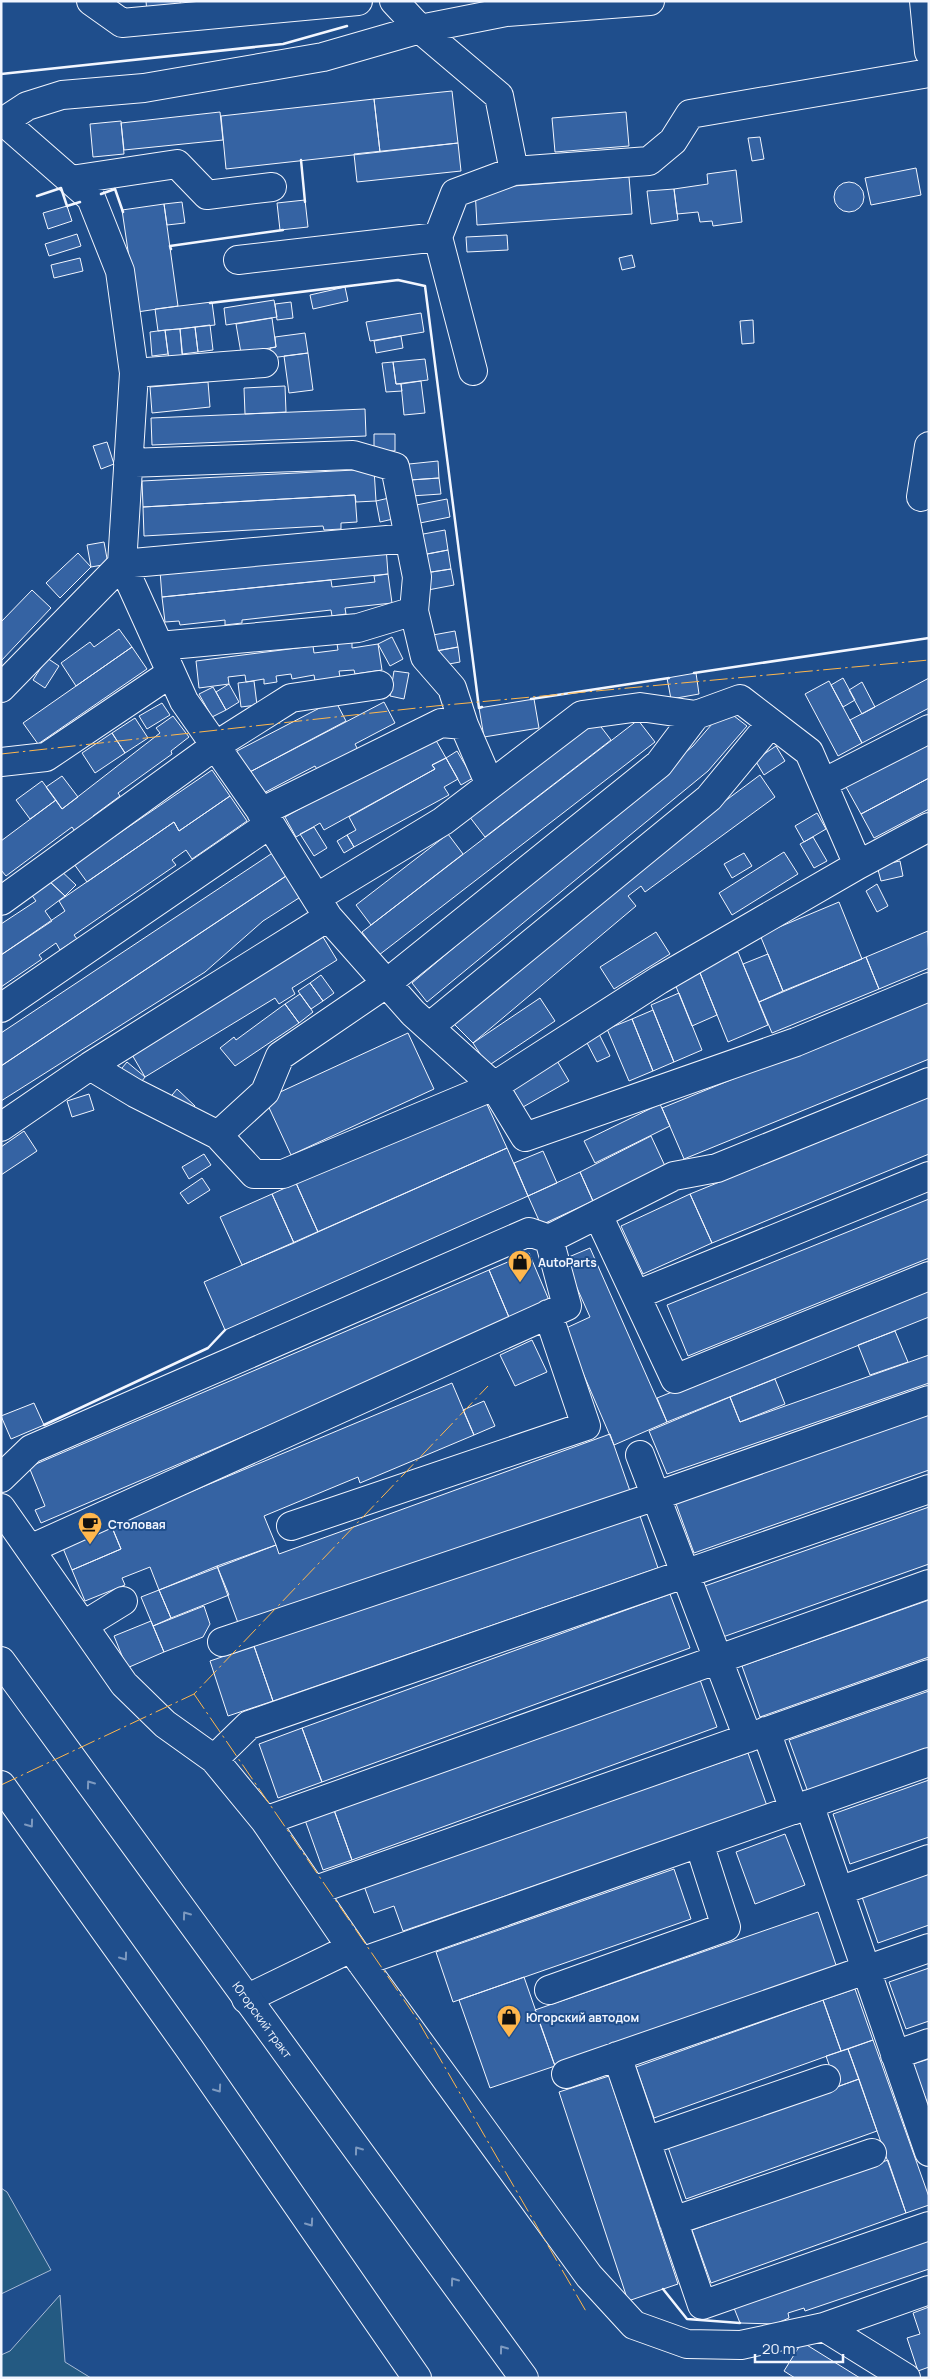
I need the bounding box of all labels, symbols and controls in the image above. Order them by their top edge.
shop icon: AutoParts [507,1249,533,1283]
place label: AutoParts [538,1254,597,1271]
cafe icon: Столовая [77,1511,103,1545]
place label: Столовая [108,1516,166,1533]
one-way arrow [88,1781,96,1790]
one-way arrow [24,1818,32,1827]
one-way arrow [183,1911,192,1921]
one-way arrow [118,1951,127,1960]
street label: Югорский тракт [229,1978,296,2062]
shop icon: Югорский автодом [496,2004,522,2038]
place label: Югорский автодом [526,2009,639,2026]
one-way arrow [212,2084,221,2093]
one-way arrow [355,2147,363,2156]
one-way arrow [304,2217,313,2227]
one-way arrow [451,2277,460,2287]
scale bar [755,2332,842,2364]
text: 20 m [762,2338,795,2359]
one-way arrow [500,2345,509,2355]

